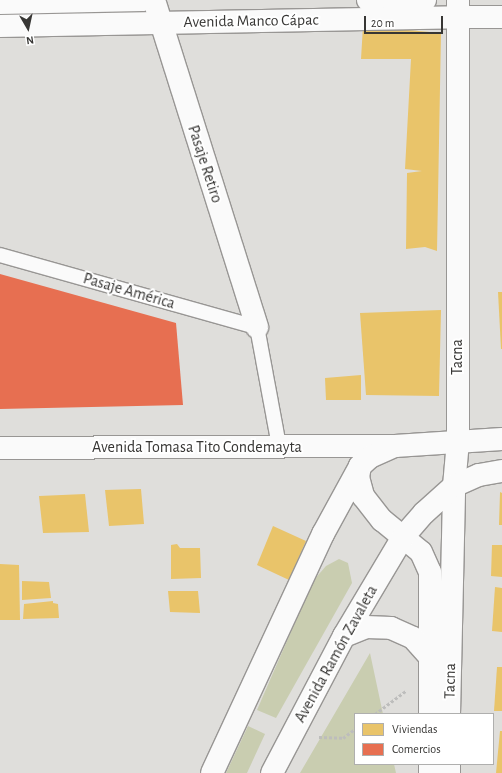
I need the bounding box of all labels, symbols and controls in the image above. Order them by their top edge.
north arrow [8,8,48,48]
scale bar [366,8,445,34]
street label: Avenida Manco Cápac [183,10,319,32]
text: 20 m [371,17,394,29]
text: N [25,34,35,46]
street label: Pasaje Retiro [183,123,227,205]
street label: Pasaje América [81,269,177,313]
street label: Tacna [447,339,467,375]
street label: Avenida Tomasa Tito Condemayta [92,437,302,457]
street label: Avenida Ramón Zavaleta [290,582,382,726]
street label: Tacna [440,663,460,699]
legend [354,713,494,765]
text: Viviendas [392,723,438,735]
text: Comercios [392,743,441,755]

